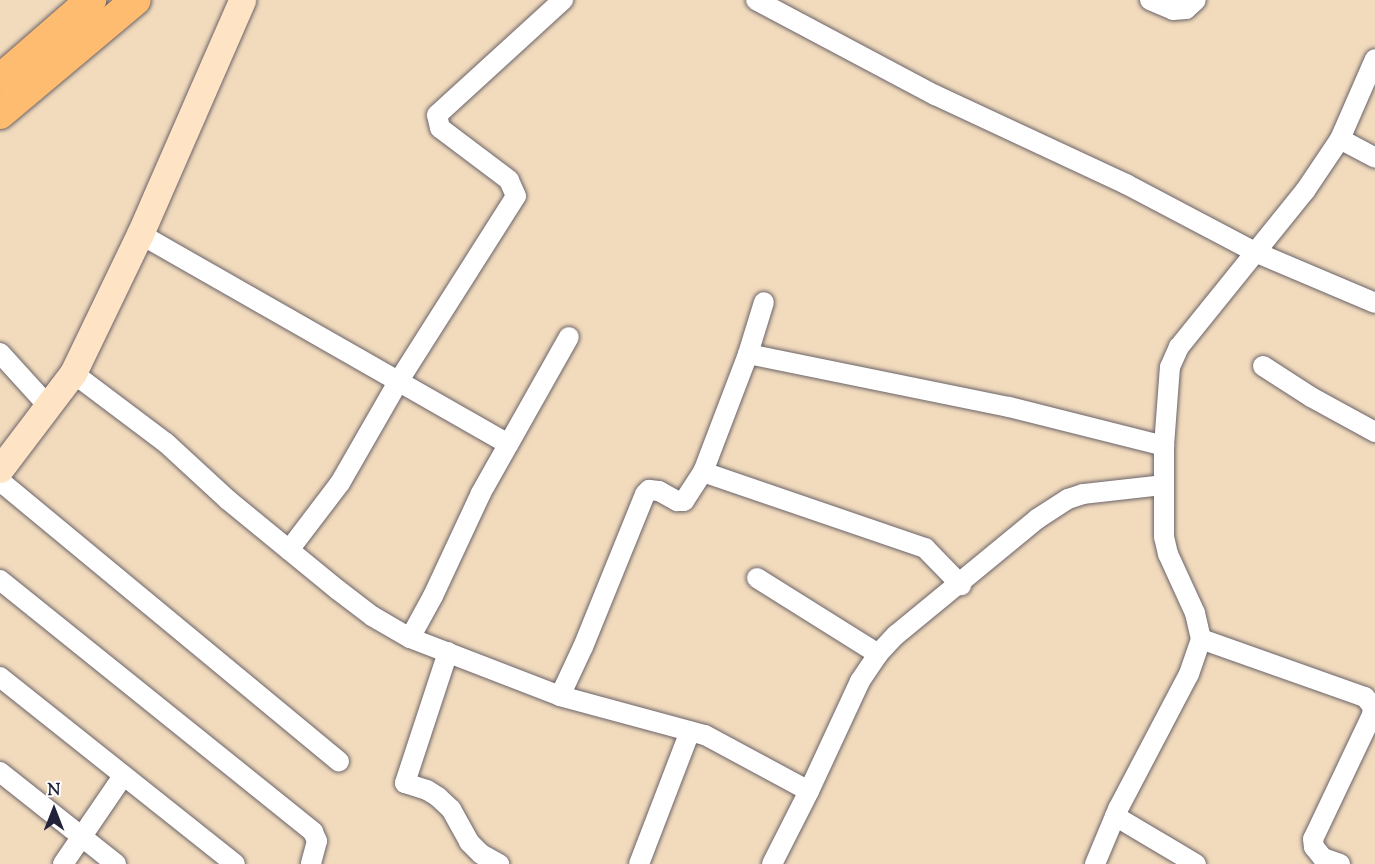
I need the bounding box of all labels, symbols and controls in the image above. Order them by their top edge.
north arrow [24,780,84,840]
text: N [48,780,60,803]

